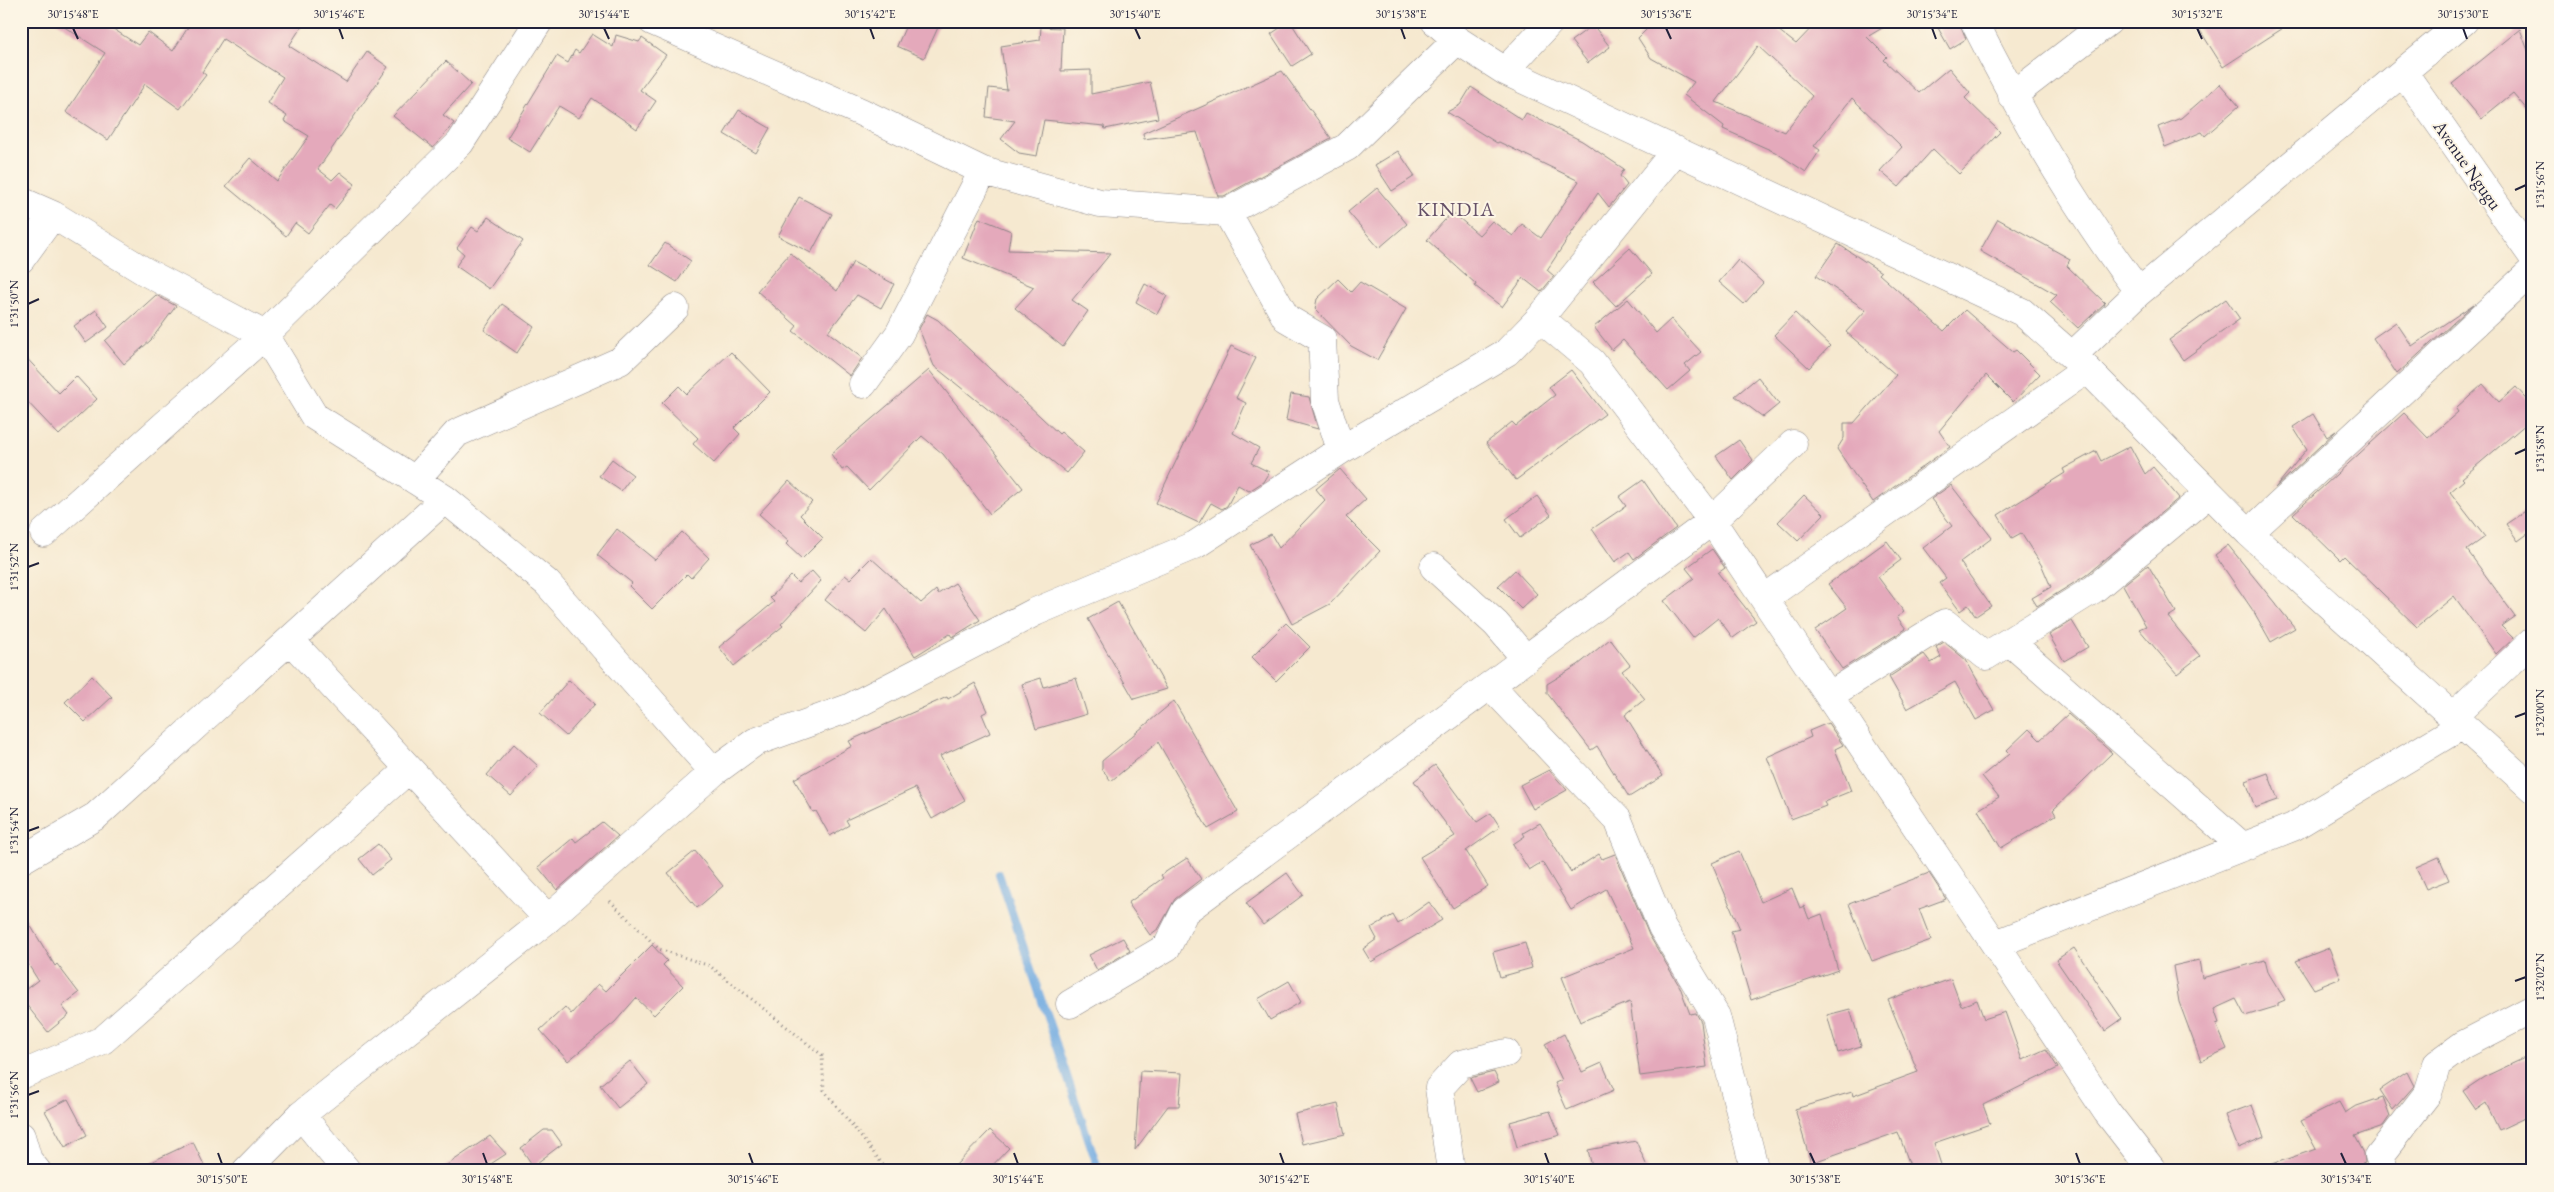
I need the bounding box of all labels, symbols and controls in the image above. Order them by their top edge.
text: 30°15'48"E [47,6,99,22]
text: 30°15'46"E [313,6,365,22]
text: 30°15'44"E [578,6,630,22]
text: 30°15'42"E [844,6,896,22]
text: 30°15'40"E [1109,6,1161,22]
text: 30°15'38"E [1375,6,1427,22]
text: 30°15'36"E [1640,6,1692,22]
text: 30°15'34"E [1906,6,1958,22]
text: 30°15'32"E [2171,6,2223,22]
text: 30°15'30"E [2437,6,2489,22]
street label: Avenue Ngugu [2428,115,2508,215]
text: 1°31'56"N [2532,160,2548,209]
district label: KINDIA [1417,196,1495,222]
text: 1°31'50"N [6,279,22,328]
text: 1°31'58"N [2532,424,2548,473]
text: 1°31'52"N [6,542,22,591]
text: 1°32'00"N [2532,688,2548,737]
text: 1°31'54"N [6,806,22,855]
text: 1°32'02"N [2532,952,2548,1001]
text: 1°31'56"N [6,1070,22,1119]
text: 30°15'50"E [196,1171,248,1187]
text: 30°15'48"E [461,1171,513,1187]
text: 30°15'46"E [727,1171,779,1187]
text: 30°15'44"E [992,1171,1044,1187]
text: 30°15'42"E [1258,1171,1310,1187]
text: 30°15'40"E [1523,1171,1575,1187]
text: 30°15'38"E [1789,1171,1841,1187]
text: 30°15'36"E [2054,1171,2106,1187]
text: 30°15'34"E [2320,1171,2372,1187]

